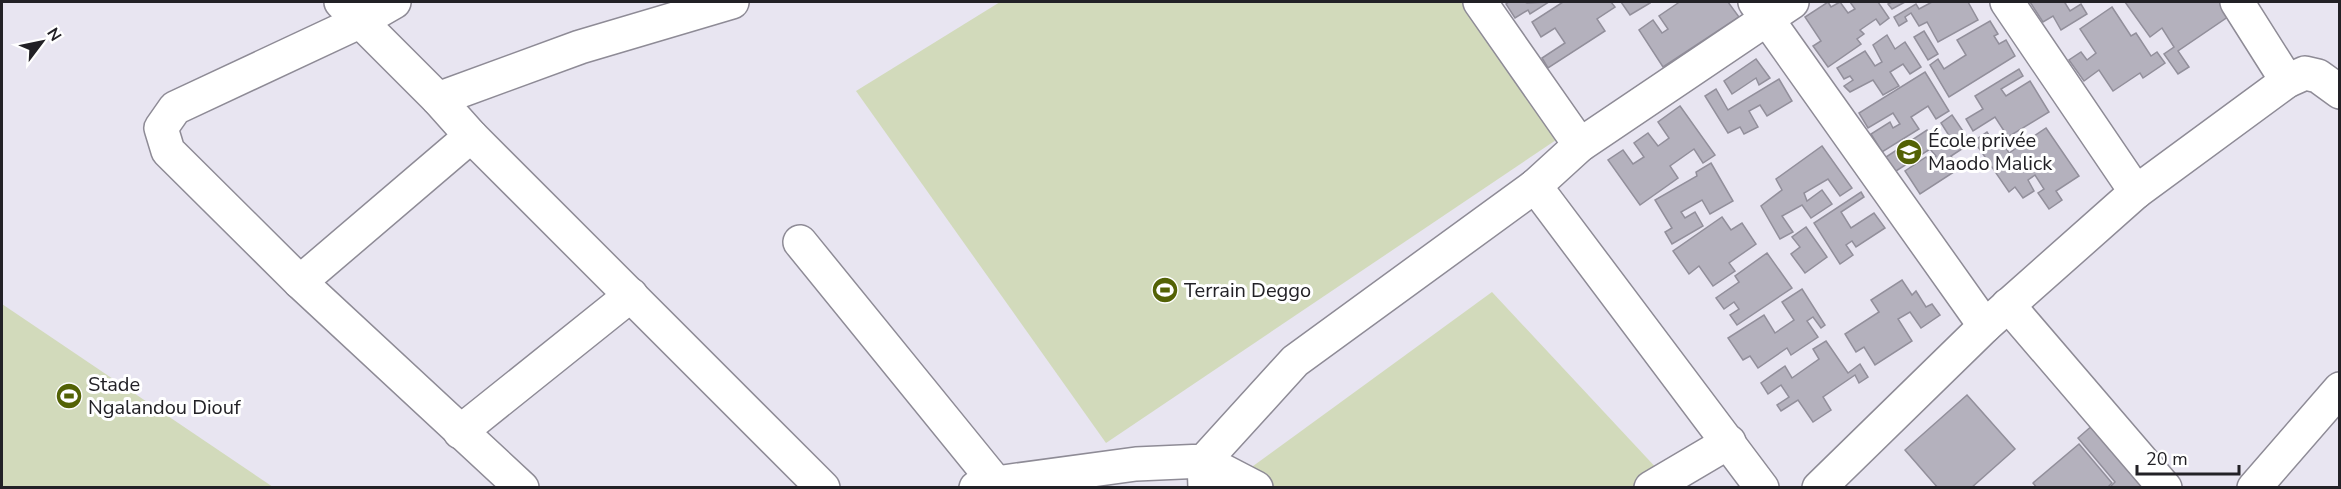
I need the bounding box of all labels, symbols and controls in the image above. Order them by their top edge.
north arrow [12,12,72,72]
text: N [41,24,66,45]
place label: École privée Maodo Malick [1928,127,2053,177]
school or university icon: École privée Maodo Malick [1894,137,1924,167]
sports icon: Terrain Deggo [1150,275,1180,305]
place label: Terrain Deggo [1184,277,1311,304]
place label: Stade Ngalandou Diouf [88,371,241,421]
sports icon: Stade Ngalandou Diouf [54,381,84,411]
scale bar [2137,438,2239,476]
text: 20 m [2146,447,2188,471]

